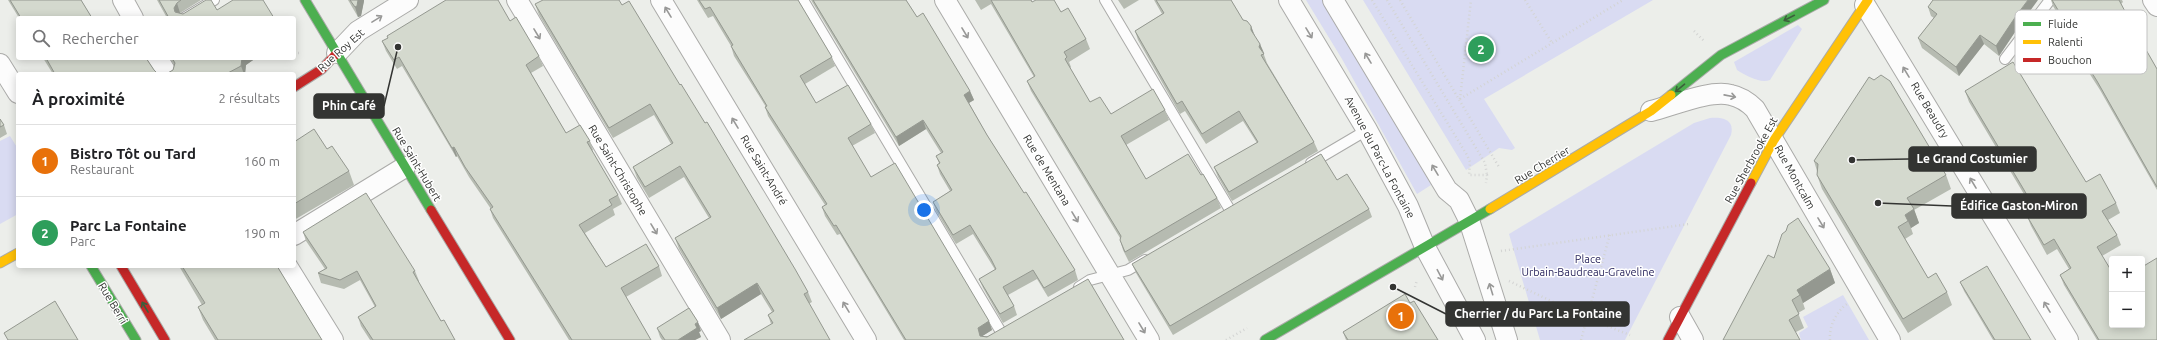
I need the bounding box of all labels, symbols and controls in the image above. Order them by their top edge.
one-way arrow [664,6,672,18]
legend [2015,10,2147,74]
one-way arrow [371,15,383,23]
one-way arrow [1783,15,1795,22]
search box [16,16,296,60]
text: Fluide [2048,18,2078,30]
street label: Rue Roy Est [315,26,367,74]
icon: search [30,27,52,49]
one-way arrow [961,27,969,39]
one-way arrow [1305,27,1313,39]
one-way arrow [533,28,541,40]
text: Rechercher [62,30,139,47]
pin: 2 [1468,34,1494,64]
text: Ralenti [2048,36,2083,48]
one-way arrow [1364,53,1372,64]
text: Bouchon [2048,54,2092,66]
one-way arrow [1902,66,1910,78]
street label: Rue Beaudry [1909,80,1952,141]
one-way arrow [1674,83,1685,92]
text: À proximité [32,89,125,108]
text: 2 résultats [219,91,280,105]
one-way arrow [1723,92,1736,100]
callout: Phin Café [314,94,384,118]
street label: Avenue du Parc-La Fontaine [1343,94,1417,220]
text: Phin Café [322,99,376,112]
street label: Rue Sherbrooke Est [1722,114,1780,205]
one-way arrow [731,117,739,129]
street label: Rue Saint-Christophe [586,123,650,217]
street label: Rue Saint-Hubert [390,125,444,204]
street label: Rue de Mentana [1021,132,1073,208]
street label: Rue Saint-André [738,133,790,207]
street label: Rue Cherrier [1512,143,1572,186]
street label: Rue Montcalm [1772,143,1818,211]
text: Bistro Tôt ou Tard [70,145,196,162]
callout: Le Grand Costumier [1909,147,2036,171]
text: Le Grand Costumier [1916,152,2028,165]
text: 1 [41,154,49,168]
text: 160 m [244,154,280,168]
text: Restaurant [70,162,134,176]
one-way arrow [1431,165,1439,176]
one-way arrow [1969,177,1977,189]
callout: Édifice Gaston-Miron [1952,194,2086,218]
text: Édifice Gaston-Miron [1960,197,2078,212]
your location [914,200,934,220]
one-way arrow [1071,211,1079,223]
text: Parc La Fontaine [70,217,187,234]
one-way arrow [1817,217,1825,229]
one-way arrow [650,223,658,235]
text: 2 [41,226,49,240]
text: 190 m [244,226,280,240]
text: Parc [70,234,95,248]
park label: Place Urbain-Baudreau-Graveline [1521,253,1655,278]
map controls [2109,256,2145,328]
button: + [2109,256,2145,292]
one-way arrow [1437,269,1444,281]
street label: Rue Berri [96,280,130,326]
one-way arrow [1487,283,1494,296]
button: − [2109,292,2145,328]
one-way arrow [141,301,149,313]
pin: 1 [1388,301,1414,331]
one-way arrow [2043,301,2051,313]
one-way arrow [842,302,850,313]
callout: Cherrier / du Parc La Fontaine [1446,302,1629,326]
text: Cherrier / du Parc La Fontaine [1454,307,1622,320]
one-way arrow [1138,322,1146,333]

